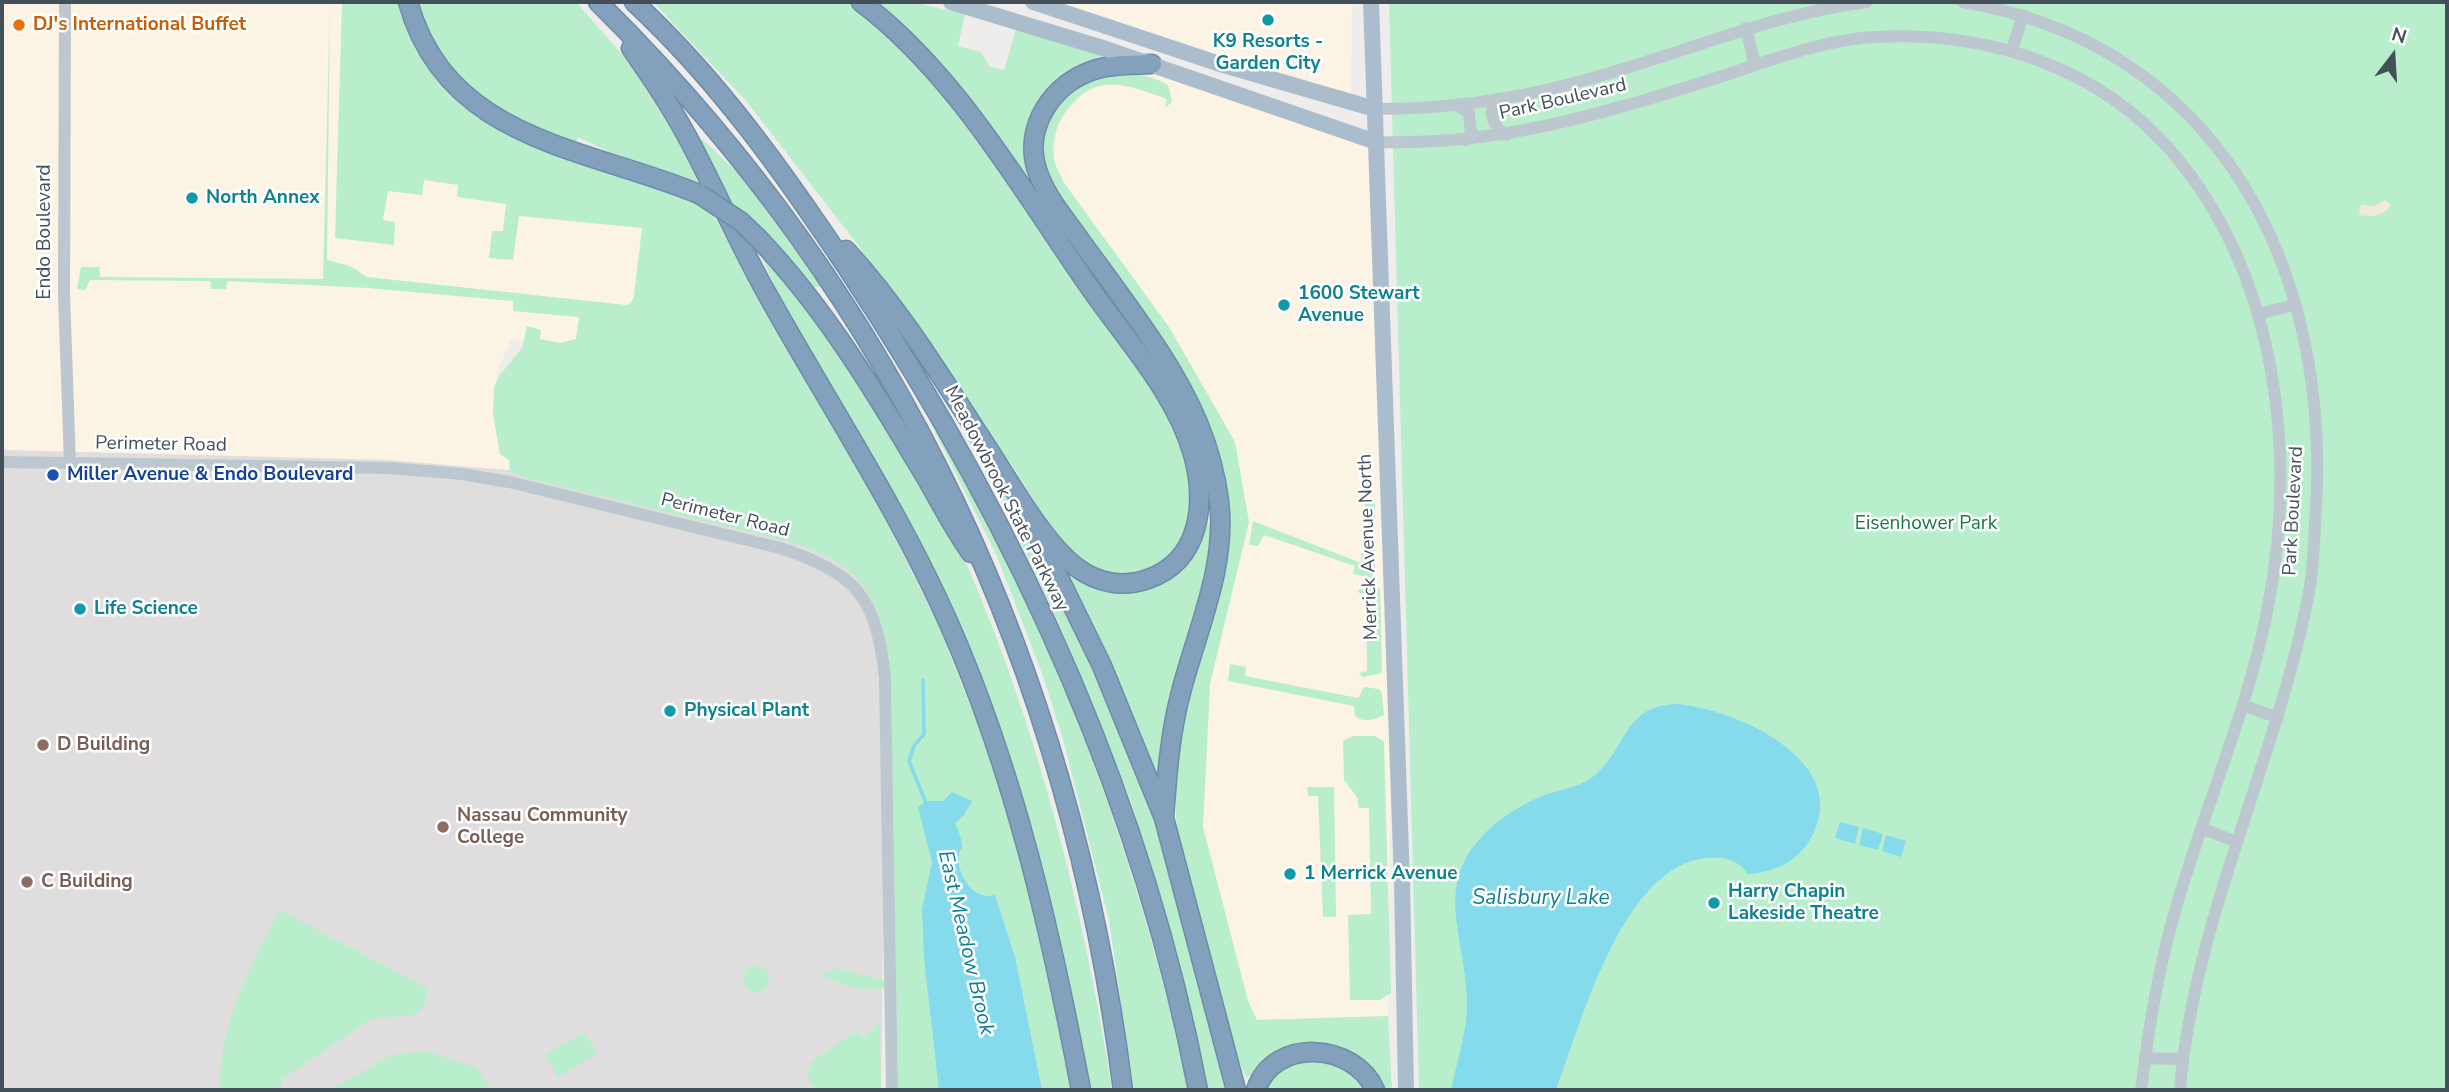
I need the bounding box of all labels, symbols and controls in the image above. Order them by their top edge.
marker: K9 Resorts - Garden City [1260,12,1276,28]
place label: DJ's International Buffet [33,14,246,36]
marker: DJ's International Buffet [11,17,27,33]
north arrow [2358,21,2428,91]
text: N [2389,21,2410,50]
place label: K9 Resorts - Garden City [1213,31,1323,75]
street label: Park Boulevard [1497,74,1629,126]
street label: Endo Boulevard [34,164,56,300]
place label: North Annex [206,187,320,209]
marker: North Annex [184,190,200,206]
place label: 1600 Stewart Avenue [1298,283,1420,327]
marker: 1600 Stewart Avenue [1276,297,1292,313]
street label: Meadowbrook State Parkway [939,382,1073,616]
street label: Perimeter Road [95,432,227,458]
street label: Park Boulevard [2279,446,2309,576]
street label: Merrick Avenue North [1354,453,1384,641]
place label: Miller Avenue & Endo Boulevard [67,464,353,486]
marker: Miller Avenue & Endo Boulevard [45,467,61,483]
street label: Perimeter Road [658,489,792,543]
park label: Eisenhower Park [1855,513,1997,535]
place label: Life Science [94,598,198,620]
marker: Life Science [72,601,88,617]
place label: Physical Plant [684,700,809,722]
marker: Physical Plant [662,703,678,719]
place label: D Building [57,734,150,756]
marker: D Building [35,737,51,753]
place label: Nassau Community College [457,805,628,849]
marker: Nassau Community College [435,819,451,835]
water label: East Meadow Brook [932,848,998,1038]
place label: 1 Merrick Avenue [1304,863,1457,885]
marker: 1 Merrick Avenue [1282,866,1298,882]
place label: C Building [41,871,133,893]
marker: C Building [19,874,35,890]
place label: Harry Chapin Lakeside Theatre [1728,881,1879,925]
water label: Salisbury Lake [1472,886,1610,912]
marker: Harry Chapin Lakeside Theatre [1706,895,1722,911]

